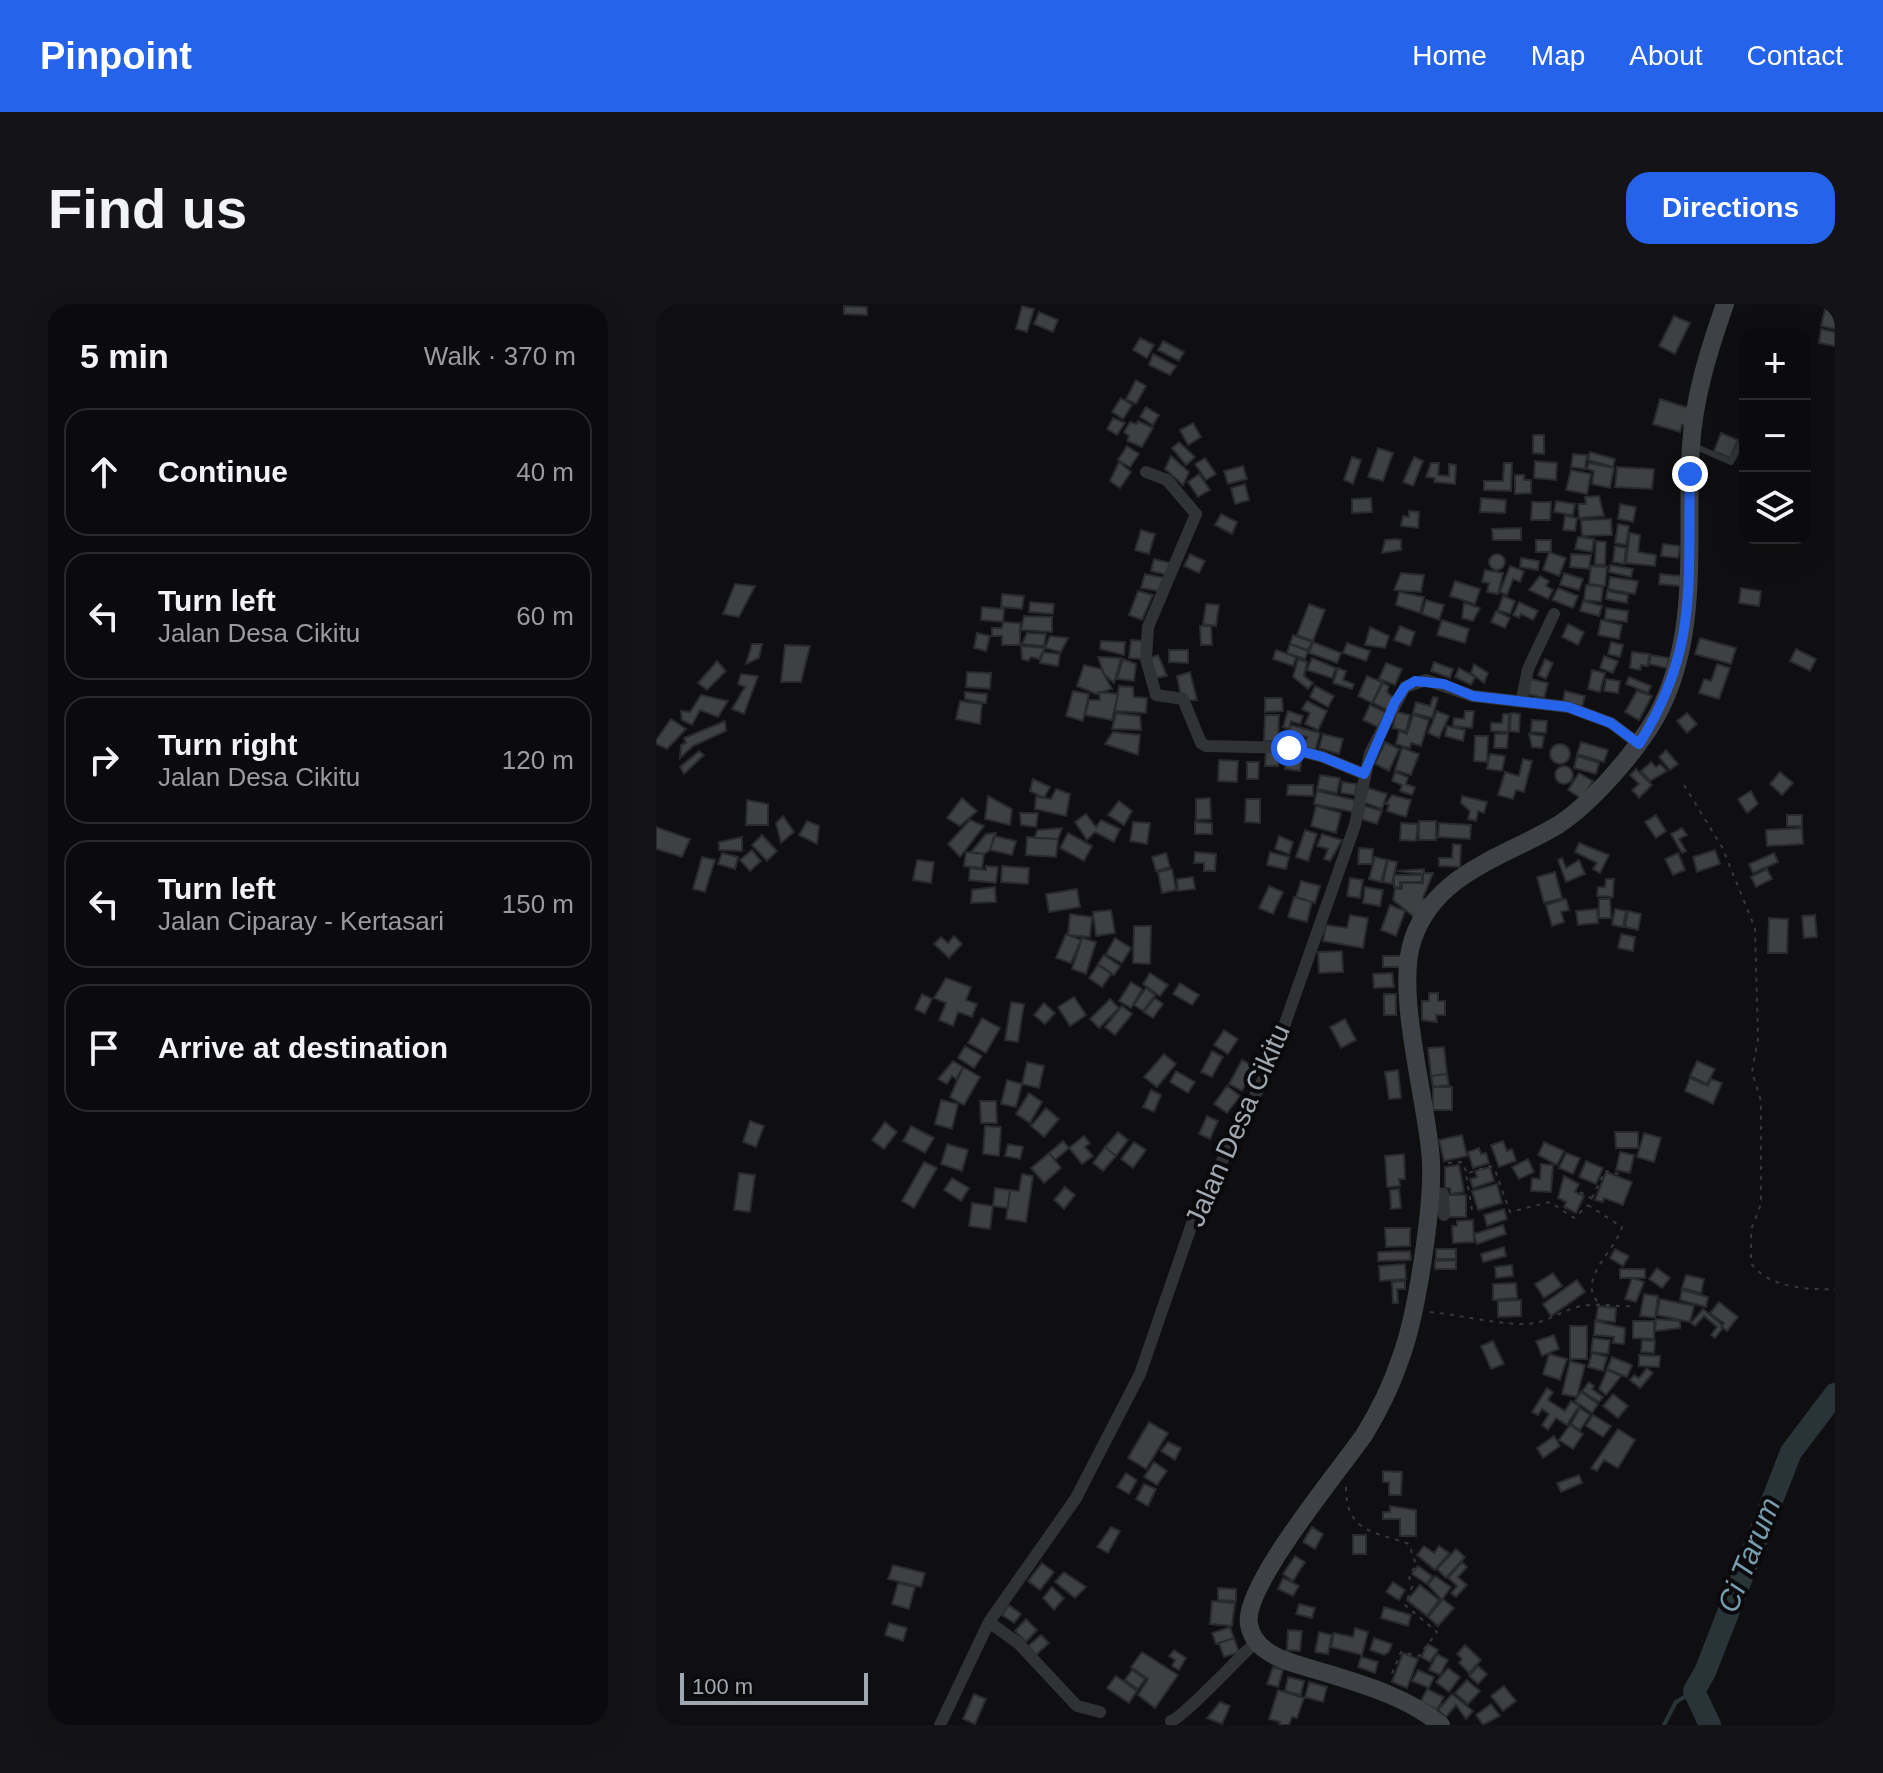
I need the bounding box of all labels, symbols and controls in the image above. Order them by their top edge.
text: Pinpoint [40,35,192,77]
text: Home [1412,40,1487,71]
text: Map [1531,40,1585,71]
text: About [1629,40,1703,71]
text: Contact [1747,40,1843,71]
button: Directions [1626,172,1835,244]
text: Find us [48,177,247,240]
map controls [1739,328,1811,544]
button: + [1739,328,1811,400]
text: 5 min [80,337,169,375]
text: Walk · 370 m [424,341,576,371]
button: − [1739,400,1811,472]
icon: ahead [82,450,126,494]
text: Continue [158,455,288,488]
route end [1672,456,1708,492]
text: 40 m [516,457,574,487]
button: layers [1739,472,1811,544]
text: Turn left [158,584,276,617]
icon: left [82,594,126,638]
text: 60 m [516,601,574,631]
text: Jalan Desa Cikitu [158,618,360,648]
text: Turn right [158,728,297,761]
route start [1271,730,1307,766]
icon: right [82,738,126,782]
text: 120 m [502,745,574,775]
text: Jalan Desa Cikitu [158,762,360,792]
text: Turn left [158,872,276,905]
icon: left [82,882,126,926]
text: 150 m [502,889,574,919]
text: Jalan Ciparay - Kertasari [158,906,444,936]
street label: Jalan Desa Cikitu [1179,1019,1296,1231]
icon: arrive [82,1026,126,1070]
text: Arrive at destination [158,1031,448,1064]
water label: Ci Tarum [1711,1493,1786,1617]
scale bar [680,1669,868,1705]
text: 100 m [692,1674,753,1699]

